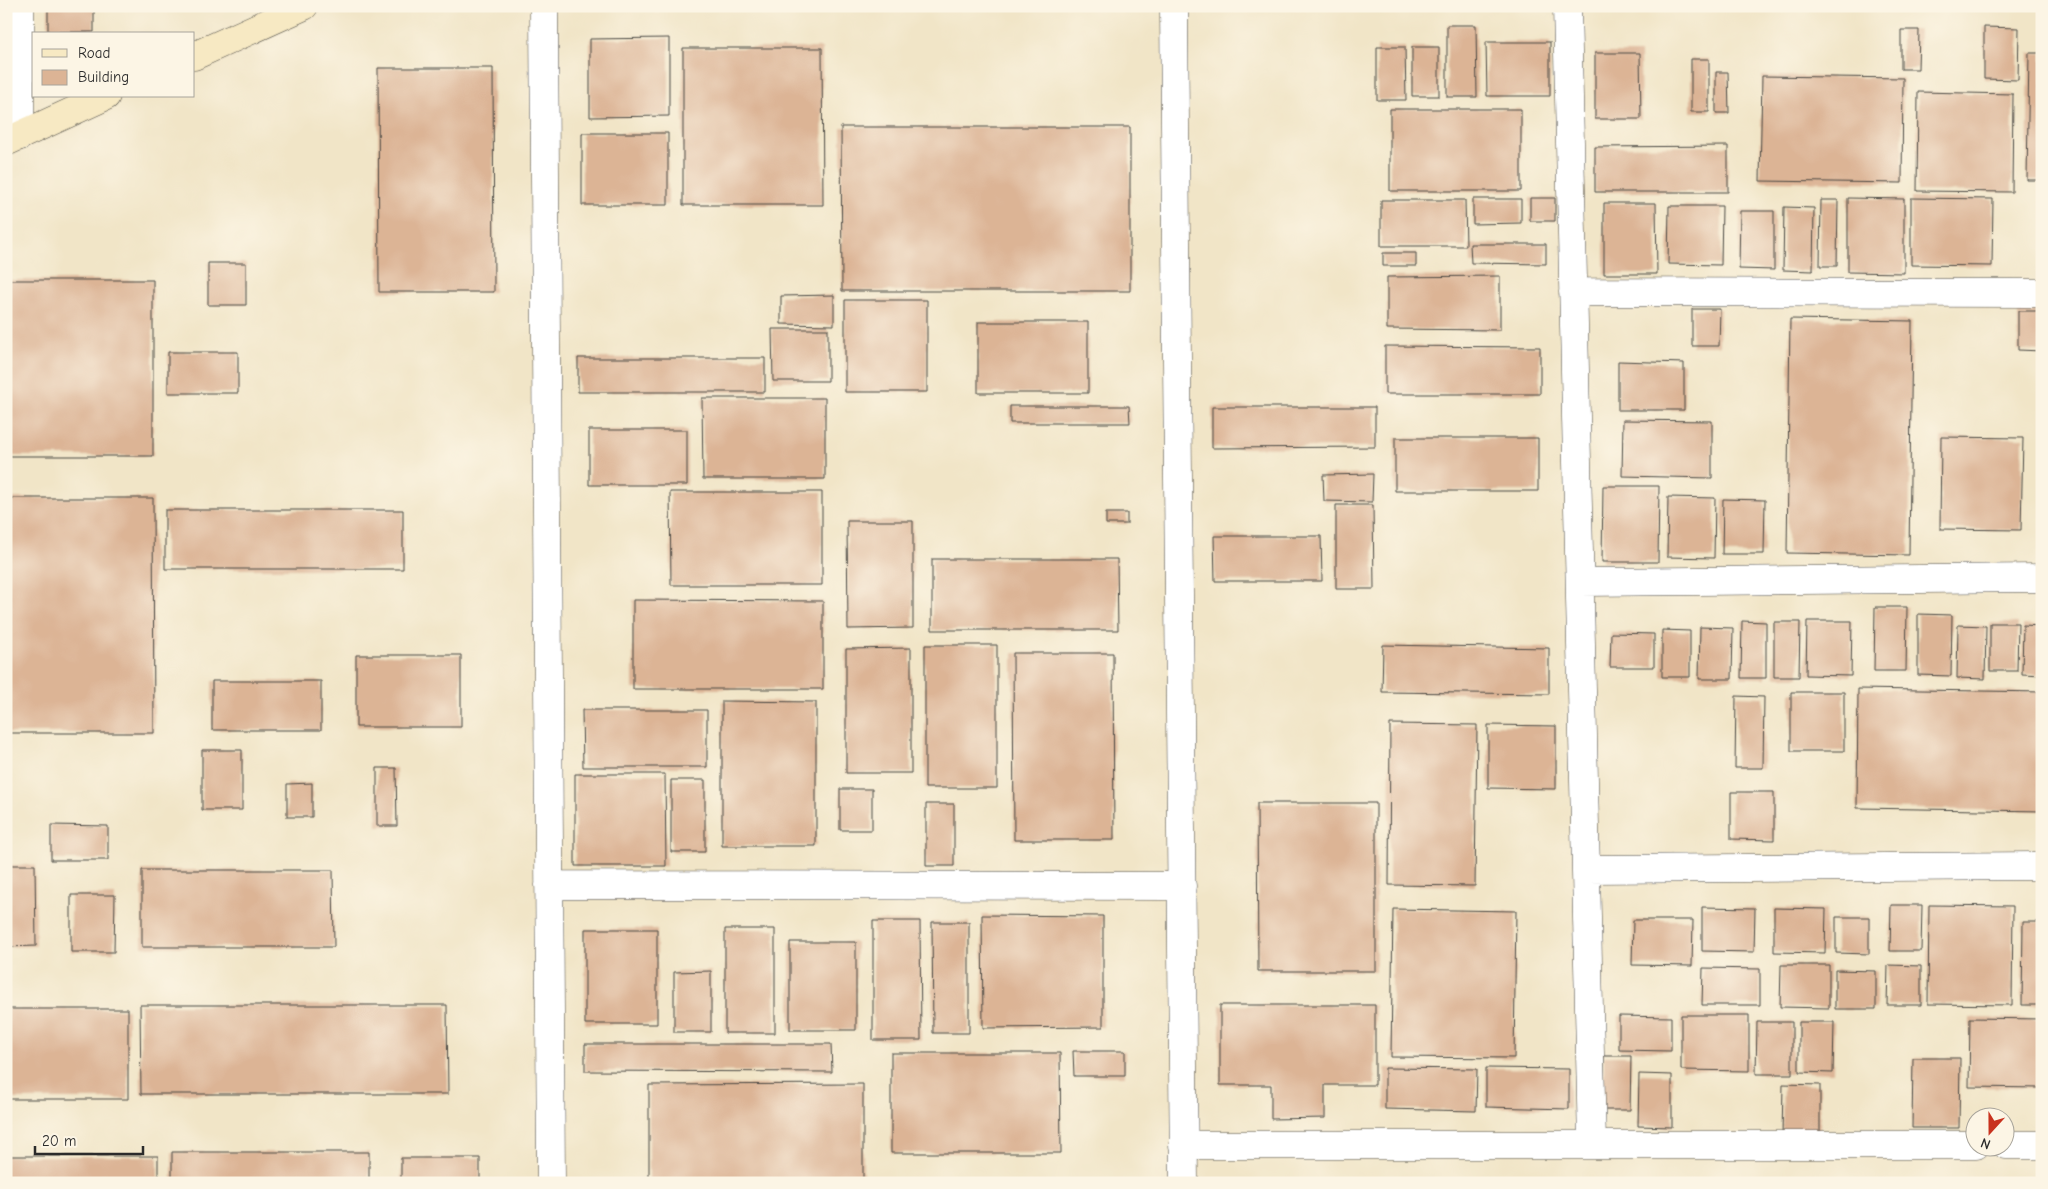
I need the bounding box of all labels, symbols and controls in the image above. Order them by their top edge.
legend [32,32,195,98]
text: Road [78,44,110,62]
text: Building [78,68,129,86]
north arrow [1966,1106,2016,1156]
scale bar [35,1124,142,1156]
text: 20 m [42,1132,76,1150]
text: N [1978,1134,1993,1153]

